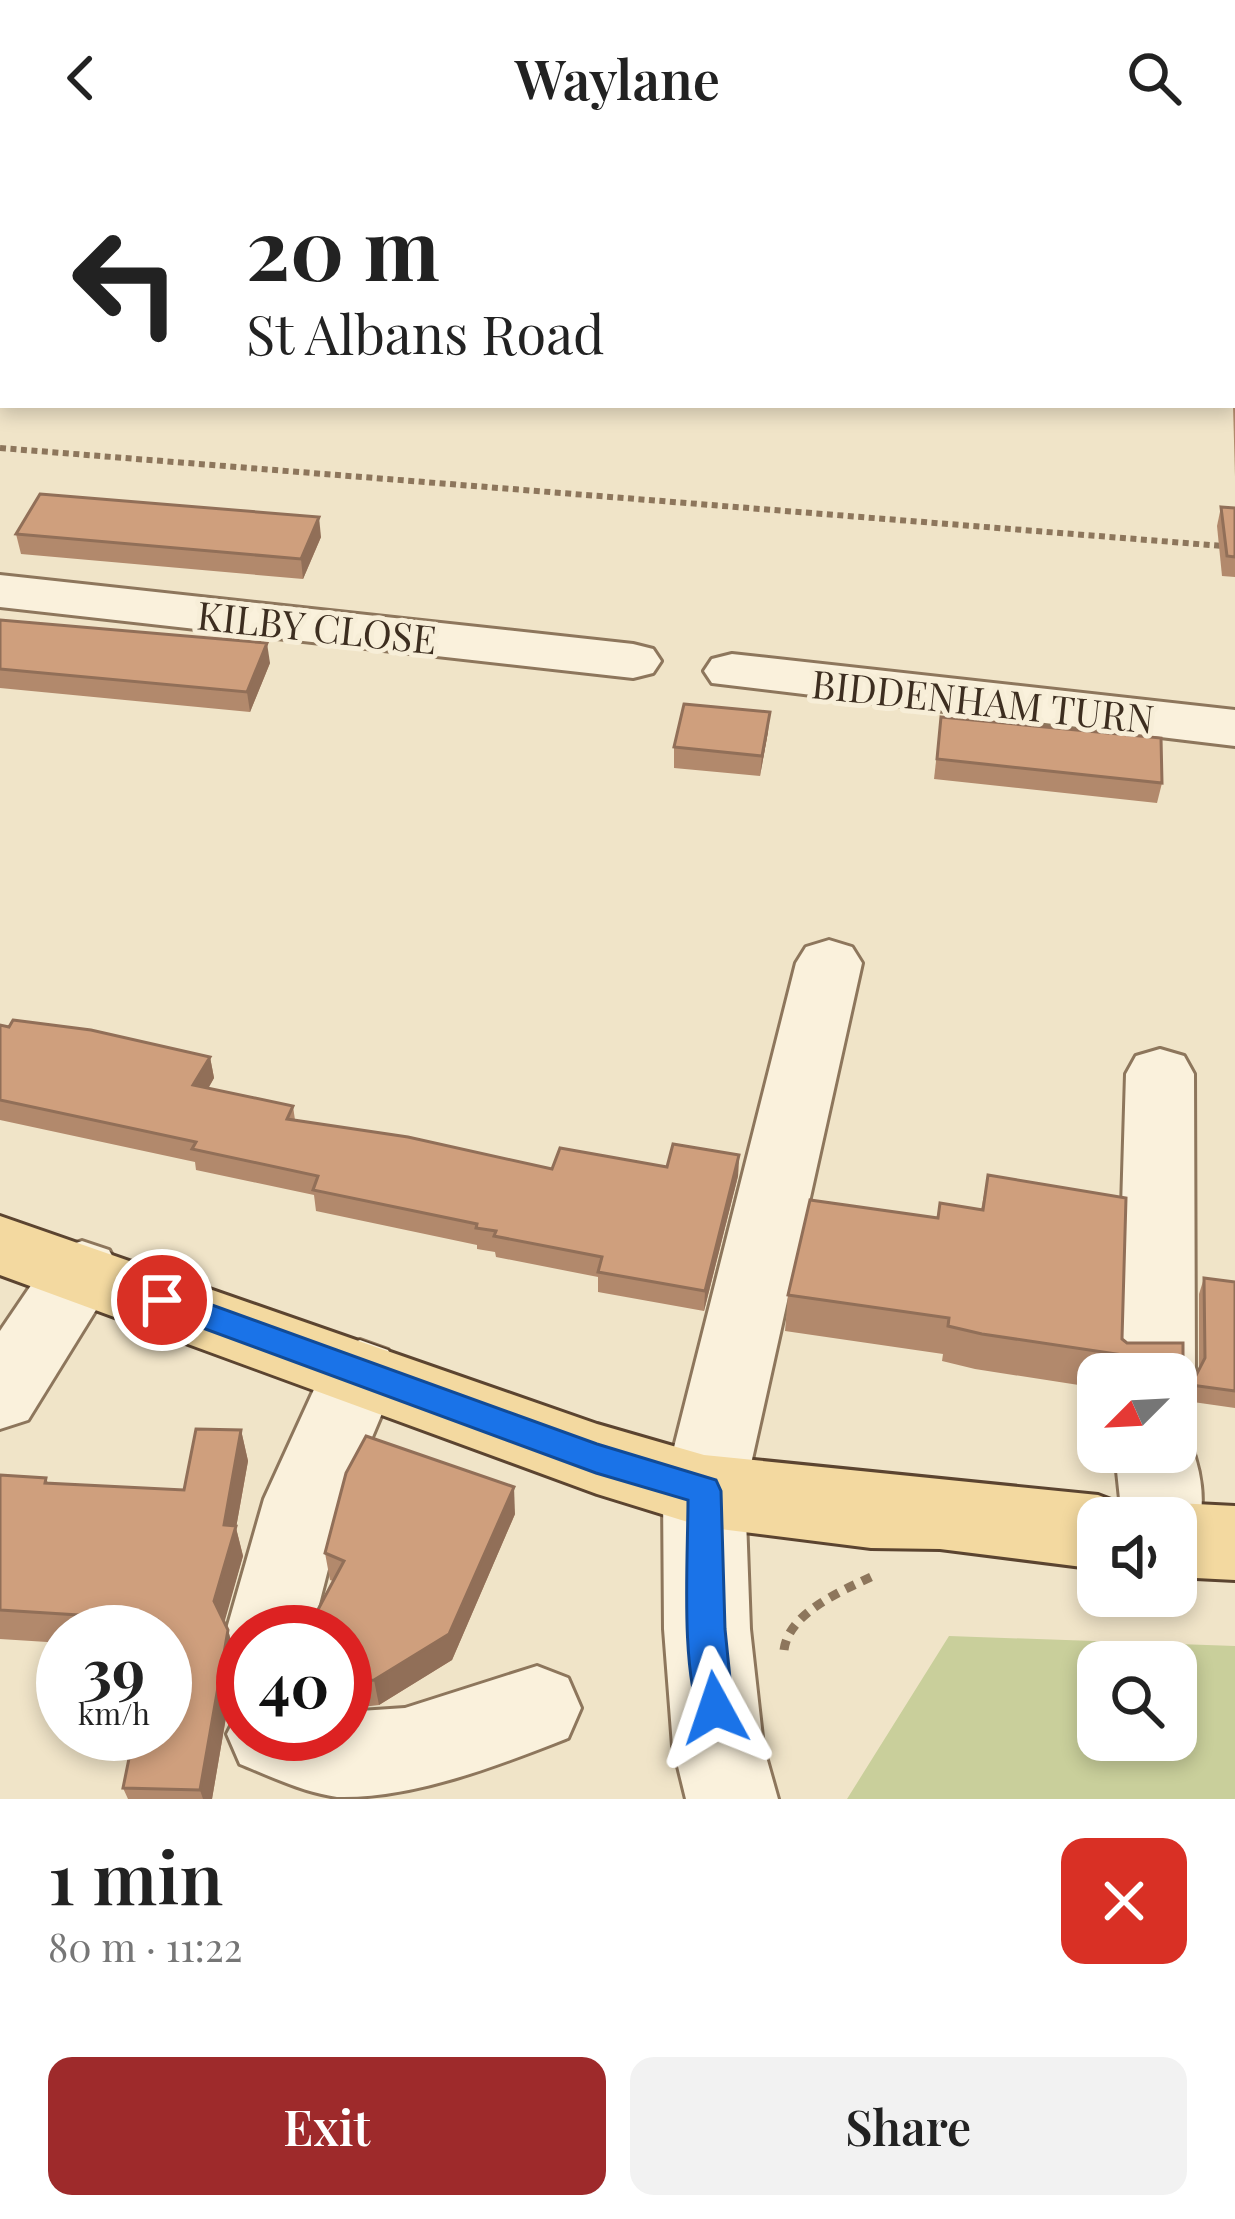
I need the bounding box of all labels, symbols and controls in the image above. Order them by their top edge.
text: Waylane [515,42,720,114]
icon: back [48,45,114,111]
icon: search [1121,45,1187,111]
text: 20 m [246,190,440,302]
icon: left [48,204,204,360]
text: St Albans Road [246,297,604,369]
street label: KILBY CLOSE [195,588,439,664]
street label: BIDDENHAM TURN [809,656,1157,744]
pin [111,1249,213,1351]
icon: arrive [129,1267,195,1333]
north arrow [1077,1353,1197,1473]
map controls [1077,1353,1197,1761]
button: sound [1077,1497,1197,1617]
speed limit sign: 40 [216,1605,372,1761]
text: 39 [83,1628,145,1708]
button: search [1077,1641,1197,1761]
position arrow [652,1645,778,1771]
text: km/h [78,1693,150,1733]
text: 1 min [48,1827,223,1923]
button: close [1061,1838,1187,1964]
text: 80 m · 11:22 [48,1920,242,1972]
button: Exit [48,2057,606,2195]
button: Share [630,2057,1187,2195]

